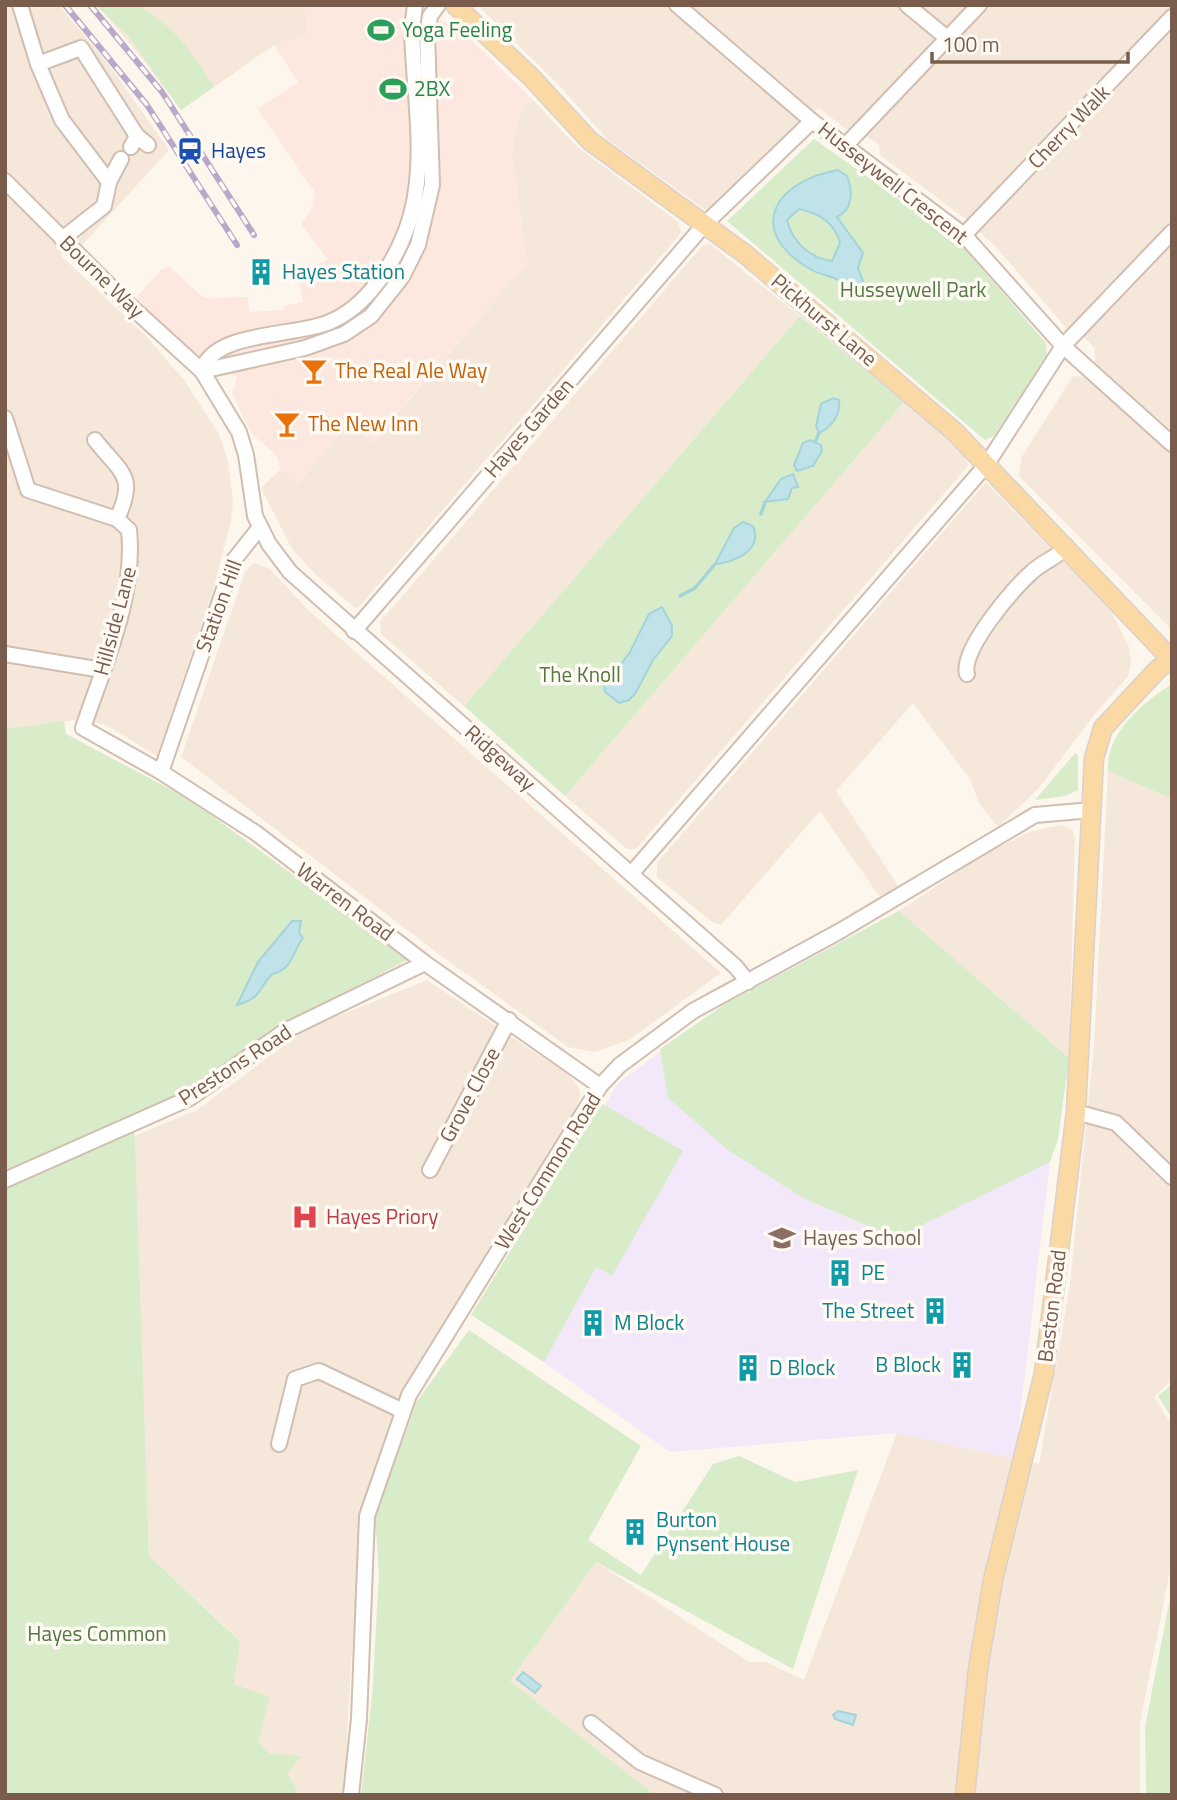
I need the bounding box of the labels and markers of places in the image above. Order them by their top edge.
place label: Yoga Feeling [402,13,512,45]
sports icon: Yoga Feeling [366,15,396,45]
place label: 2BX [414,72,450,104]
sports icon: 2BX [378,74,408,104]
place label: Hayes [211,134,266,166]
station icon: Hayes [175,136,205,166]
place label: Hayes Station [282,255,405,287]
building icon: Hayes Station [246,257,276,287]
place label: The Real Ale Way [335,354,487,386]
bar icon: The Real Ale Way [299,356,329,386]
place label: The New Inn [308,407,418,439]
bar icon: The New Inn [272,409,302,439]
place label: Hayes Priory [326,1200,438,1232]
hospital icon: Hayes Priory [290,1202,320,1232]
place label: Hayes School [803,1221,921,1253]
school or university icon: Hayes School [767,1223,797,1253]
place label: PE [861,1256,885,1288]
building icon: PE [825,1258,855,1288]
place label: The Street [822,1294,915,1326]
building icon: The Street [920,1296,950,1326]
place label: M Block [614,1306,684,1338]
building icon: M Block [578,1308,608,1338]
place label: B Block [875,1348,941,1380]
building icon: B Block [947,1350,977,1380]
place label: D Block [769,1351,835,1383]
building icon: D Block [733,1353,763,1383]
place label: Burton Pynsent House [656,1503,790,1559]
building icon: Burton Pynsent House [620,1517,650,1547]

